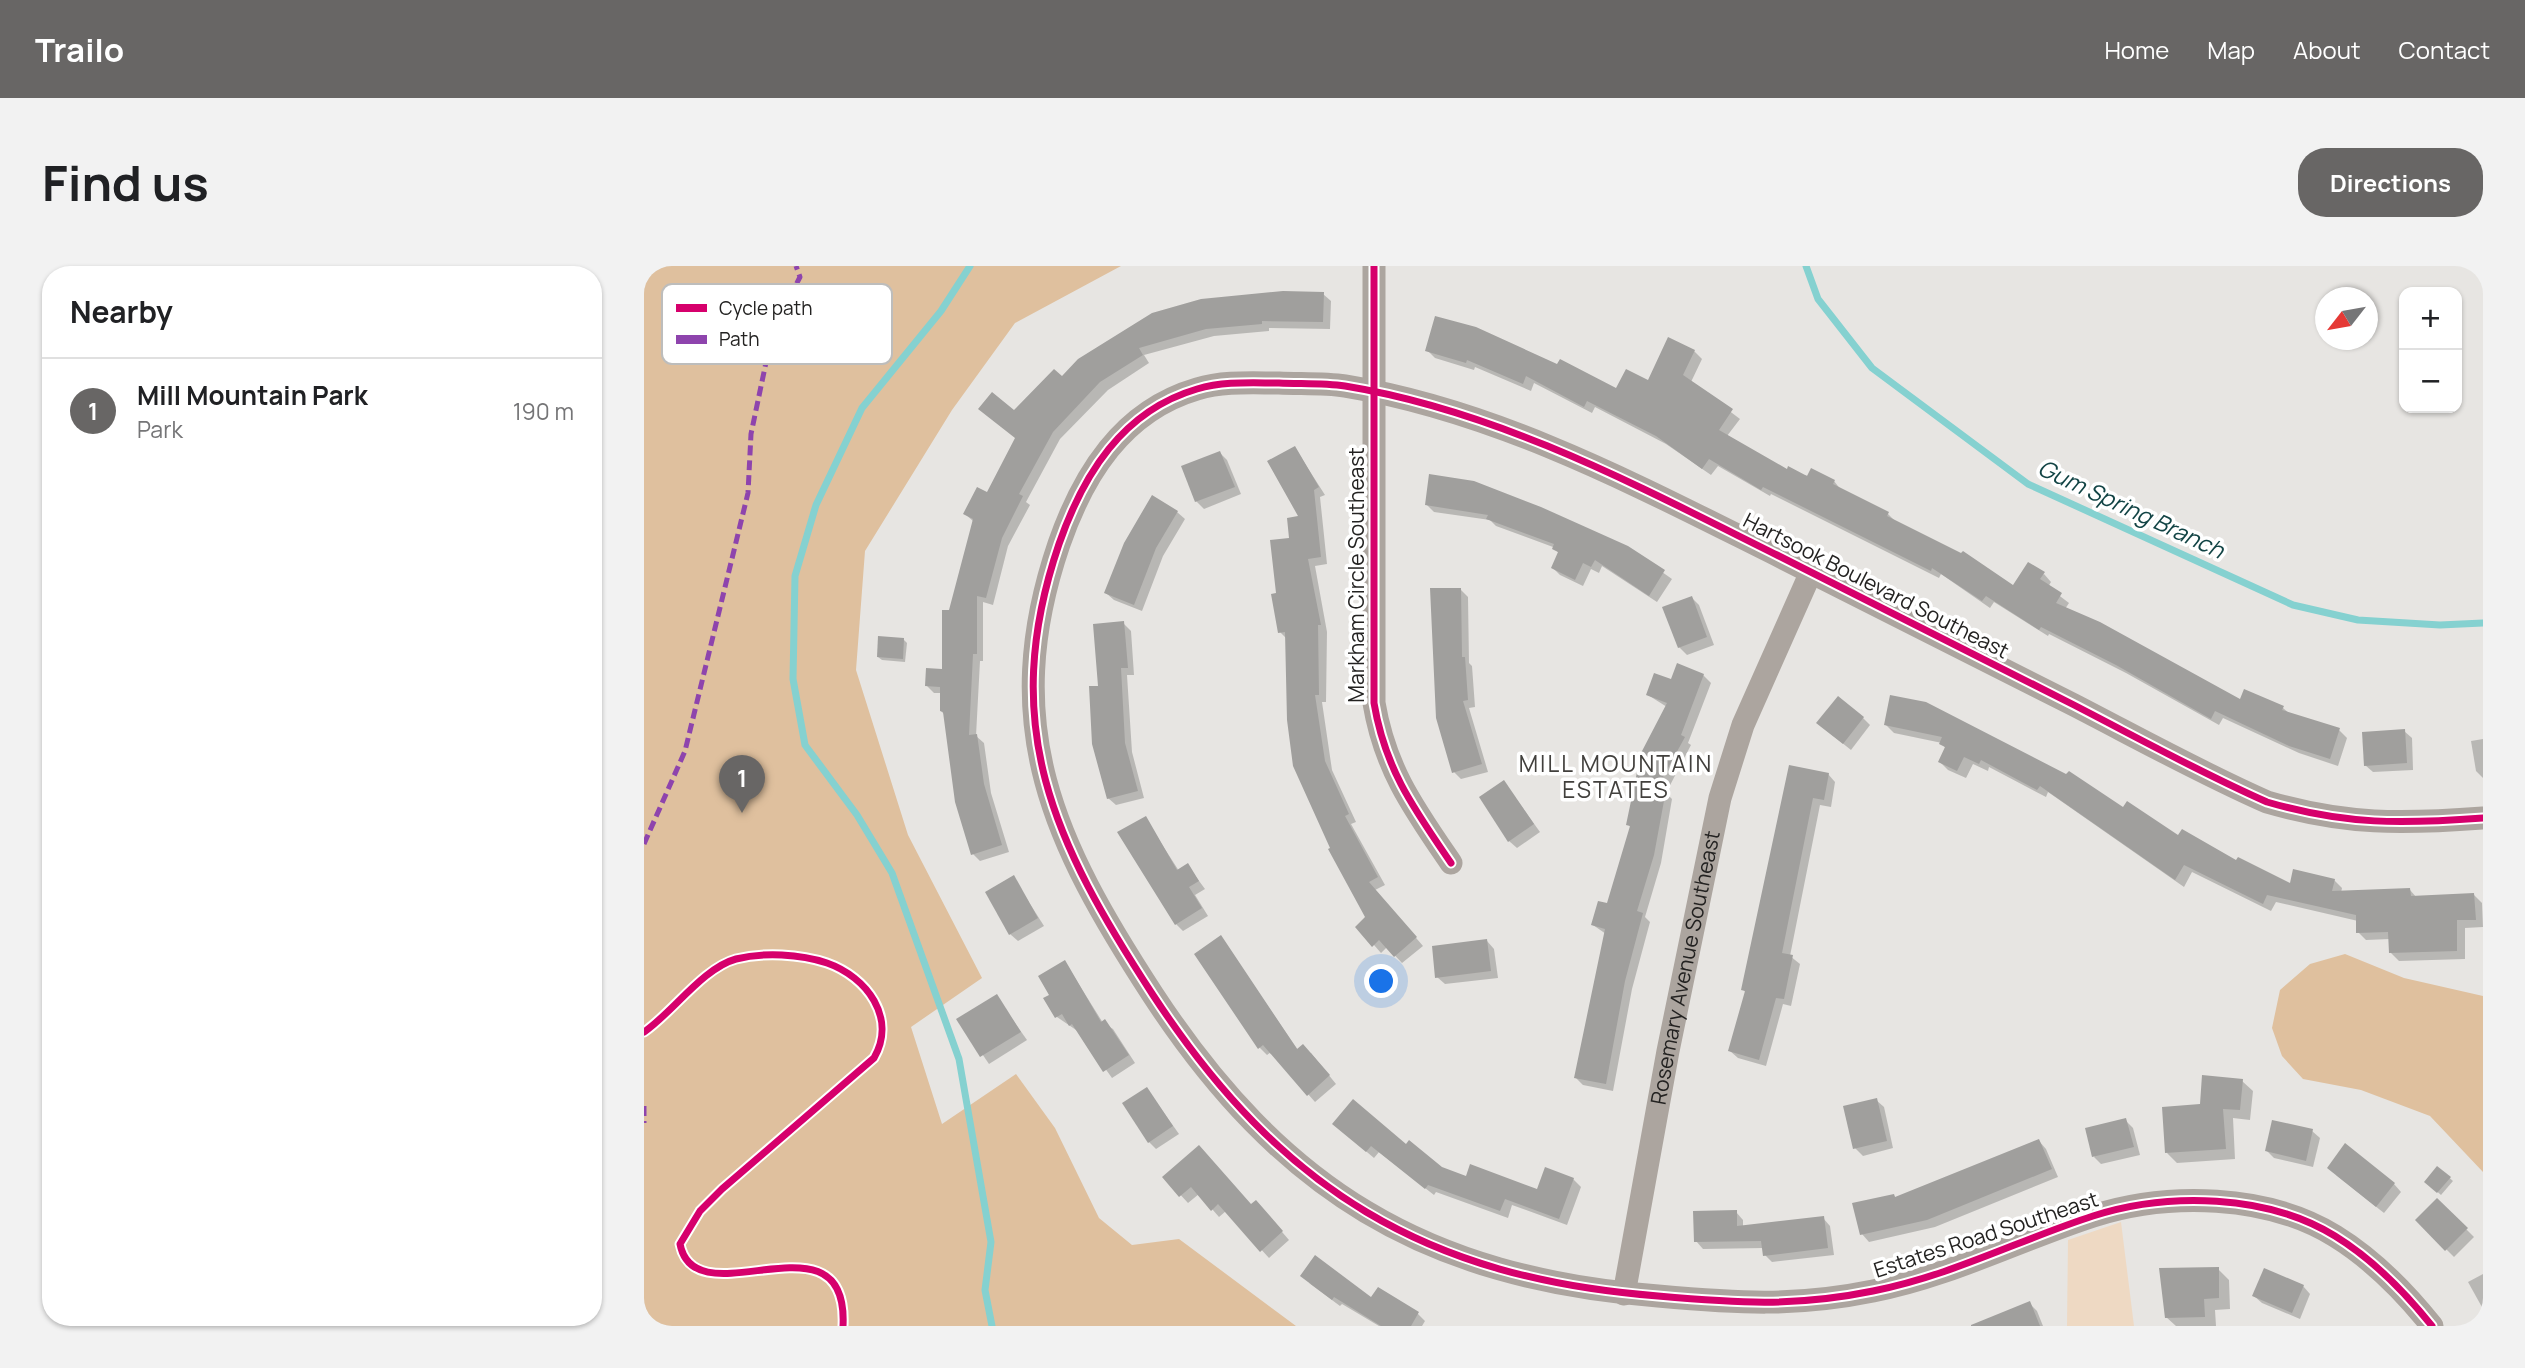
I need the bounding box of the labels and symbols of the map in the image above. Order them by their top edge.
legend [662,284,892,364]
north arrow [2315,287,2378,350]
text: Cycle path [719,295,813,321]
text: Path [719,326,759,352]
street label: Markham Circle Southeast [1342,447,1370,703]
water label: Gum Spring Branch [2033,451,2231,566]
street label: Hartsook Boulevard Southeast [1739,506,2014,664]
district label: MILL MOUNTAIN ESTATES [1519,747,1713,805]
pin: 1 [719,755,765,813]
street label: Rosemary Avenue Southeast [1644,828,1726,1107]
your location [1364,964,1398,998]
street label: Estates Road Southeast [1870,1185,2101,1284]

